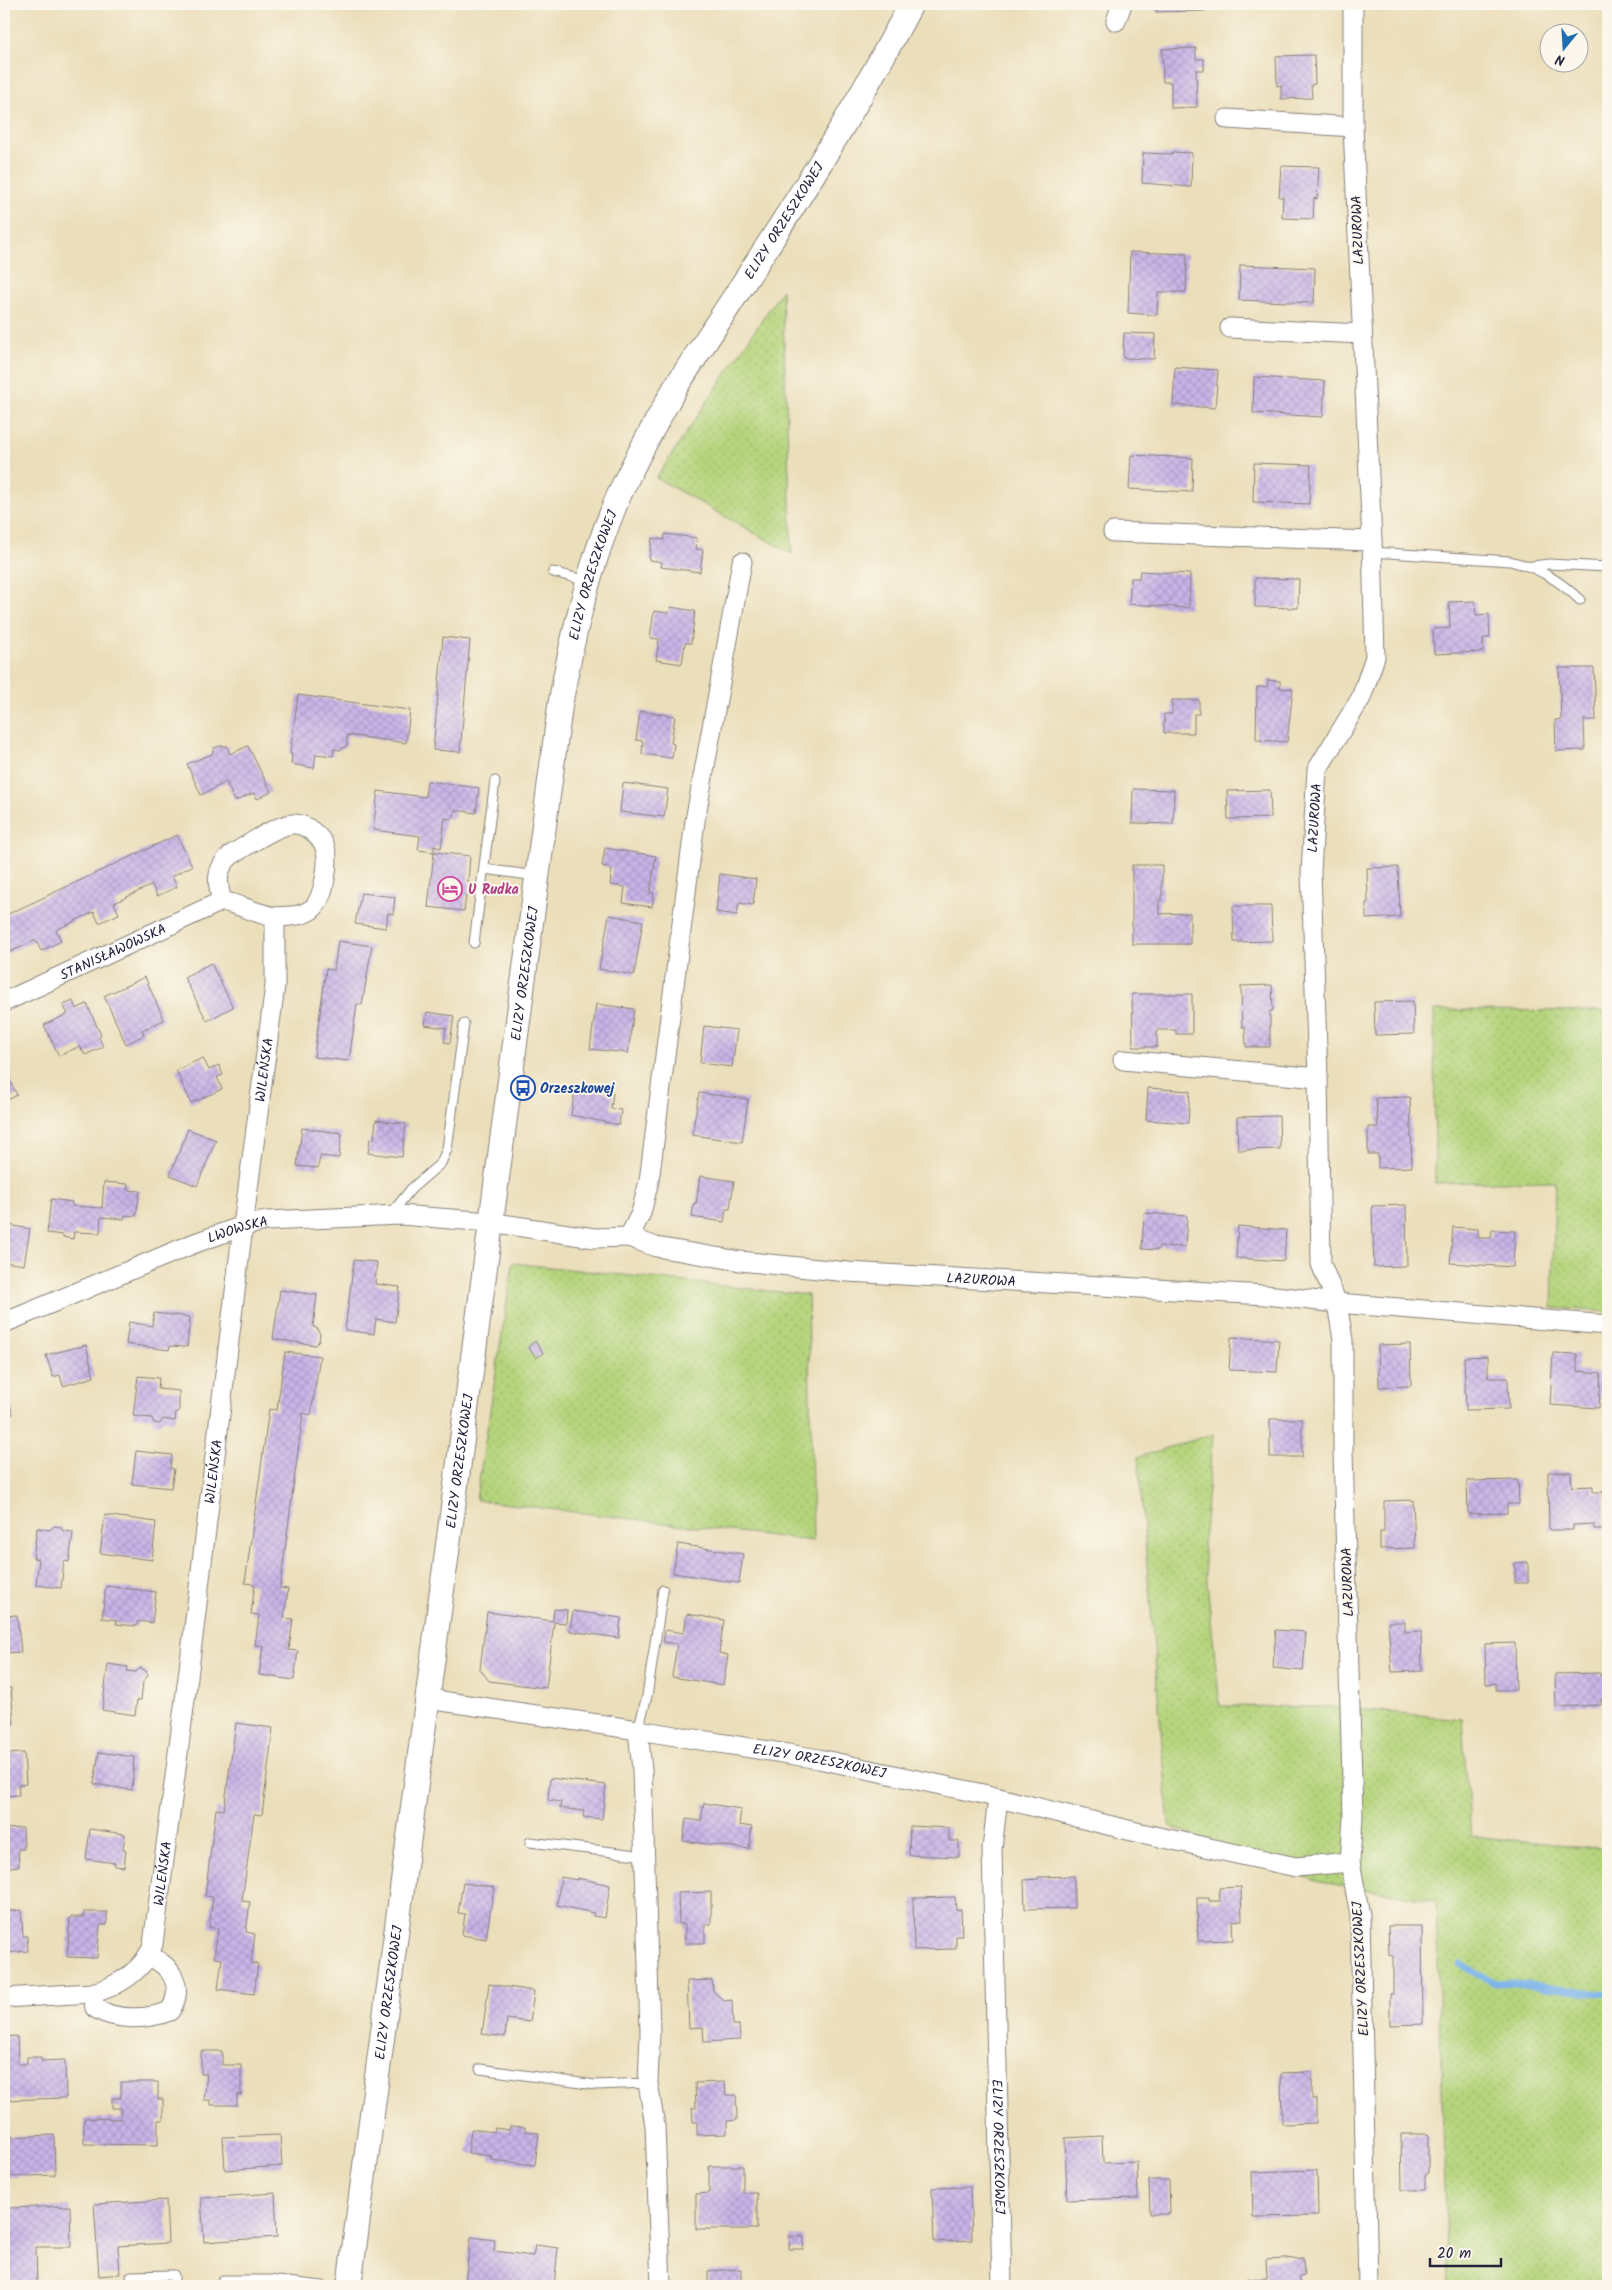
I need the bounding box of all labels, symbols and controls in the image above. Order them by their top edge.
north arrow [1540,22,1590,72]
text: N [1553,48,1568,71]
street label: ELIZY ORZESZKOWEJ [739,158,830,284]
street label: LAZUROWA [1346,195,1370,265]
street label: ELIZY ORZESZKOWEJ [563,507,624,642]
street label: LAZUROWA [1302,783,1328,853]
hotel icon: U Rudka [437,876,463,902]
place label: U Rudka [468,879,519,901]
street label: ELIZY ORZESZKOWEJ [505,905,545,1042]
street label: STANISŁAWOWSKA [56,918,170,987]
street label: WILEŃSKA [250,1036,280,1103]
bus stop icon: Orzeszkowej [510,1075,536,1101]
place label: Orzeszkowej [540,1078,616,1100]
street label: LWOWSKA [205,1211,270,1250]
street label: LAZUROWA [946,1267,1017,1293]
street label: ELIZY ORZESZKOWEJ [440,1393,480,1530]
street label: WILEŃSKA [199,1438,229,1505]
street label: LAZUROWA [1336,1547,1360,1617]
street label: ELIZY ORZESZKOWEJ [751,1739,888,1785]
street label: WILEŃSKA [148,1840,178,1907]
street label: ELIZY ORZESZKOWEJ [1346,1901,1376,2037]
street label: ELIZY ORZESZKOWEJ [369,1924,409,2061]
street label: ELIZY ORZESZKOWEJ [985,2079,1010,2215]
scale bar [1430,2235,1501,2267]
text: 20 m [1437,2242,1471,2266]

